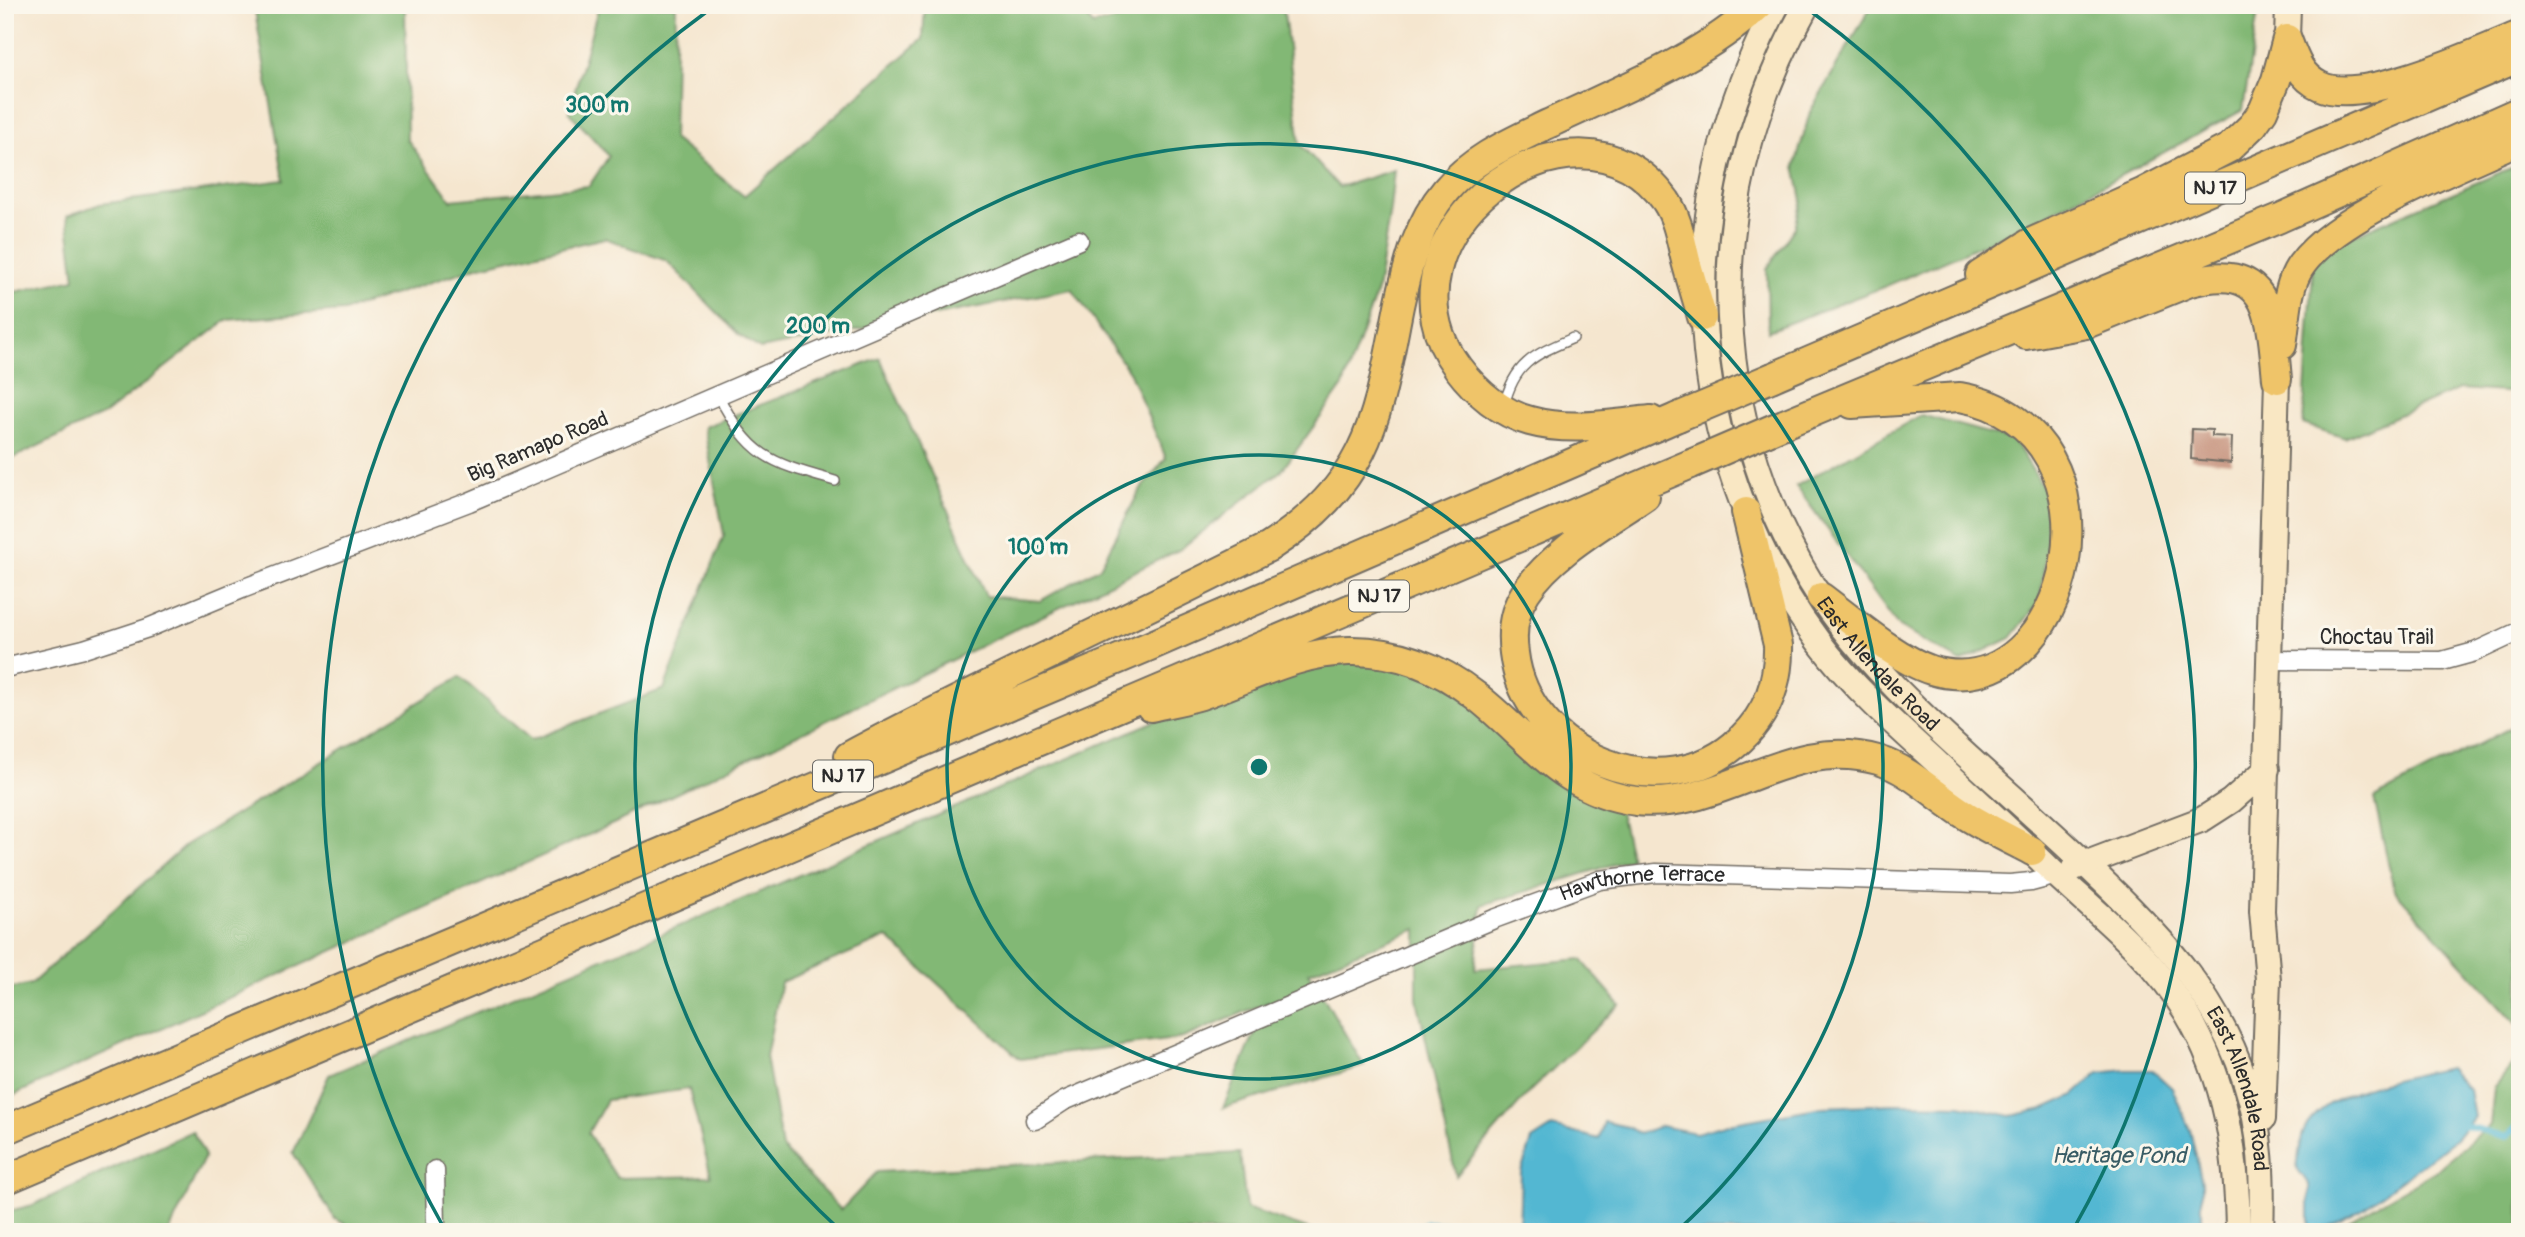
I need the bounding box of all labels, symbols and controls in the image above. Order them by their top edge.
text: 300 m [565,92,629,119]
road number: NJ 17 [2185,172,2245,204]
text: 200 m [786,313,850,340]
street label: Big Ramapo Road [464,405,612,489]
text: 100 m [1008,534,1068,561]
road number: NJ 17 [1349,580,1409,611]
street label: East Allendale Road [1810,592,1945,737]
street label: Choctau Trail [2320,624,2434,651]
centre of rings [1247,755,1271,779]
road number: NJ 17 [813,761,873,792]
street label: Hawthorne Terrace [1556,859,1726,907]
street label: East Allendale Road [2200,1001,2275,1172]
water label: Heritage Pond [2052,1141,2189,1170]

